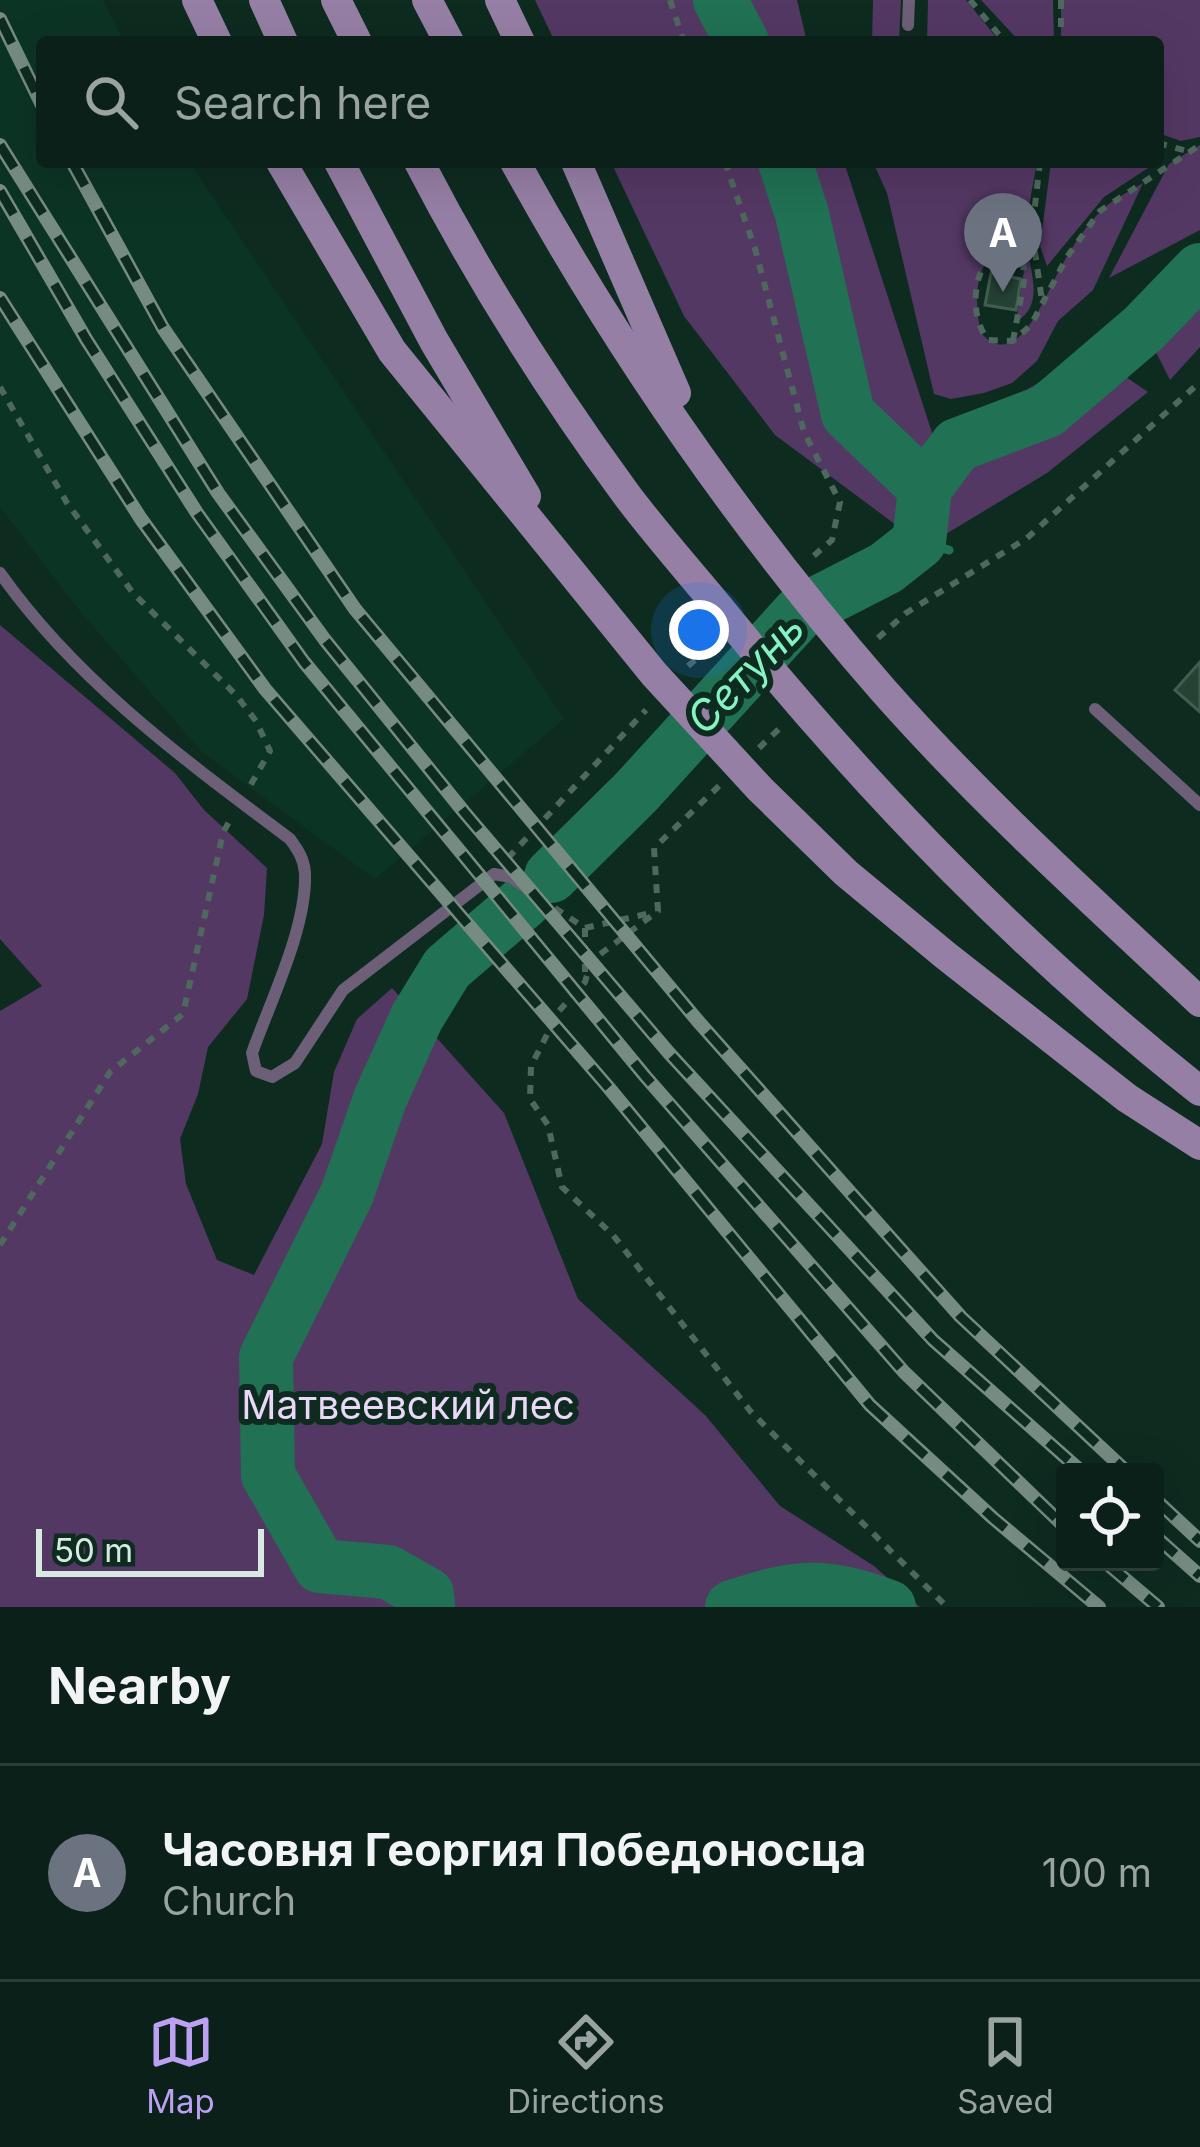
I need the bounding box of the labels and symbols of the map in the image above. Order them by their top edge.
pin: A [964,193,1042,292]
your location [669,600,729,660]
water label: Сетунь [676,602,814,744]
park label: Матвеевский лес [241,1381,575,1428]
scale bar [36,1523,264,1576]

